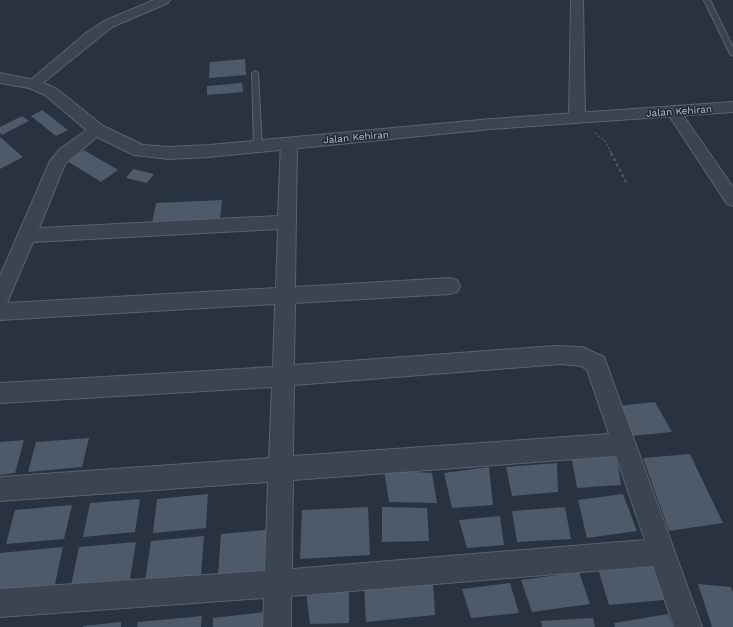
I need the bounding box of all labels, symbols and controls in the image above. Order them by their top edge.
street label: Jalan Kehiran [646,103,712,119]
street label: Jalan Kehiran [323,129,389,145]

